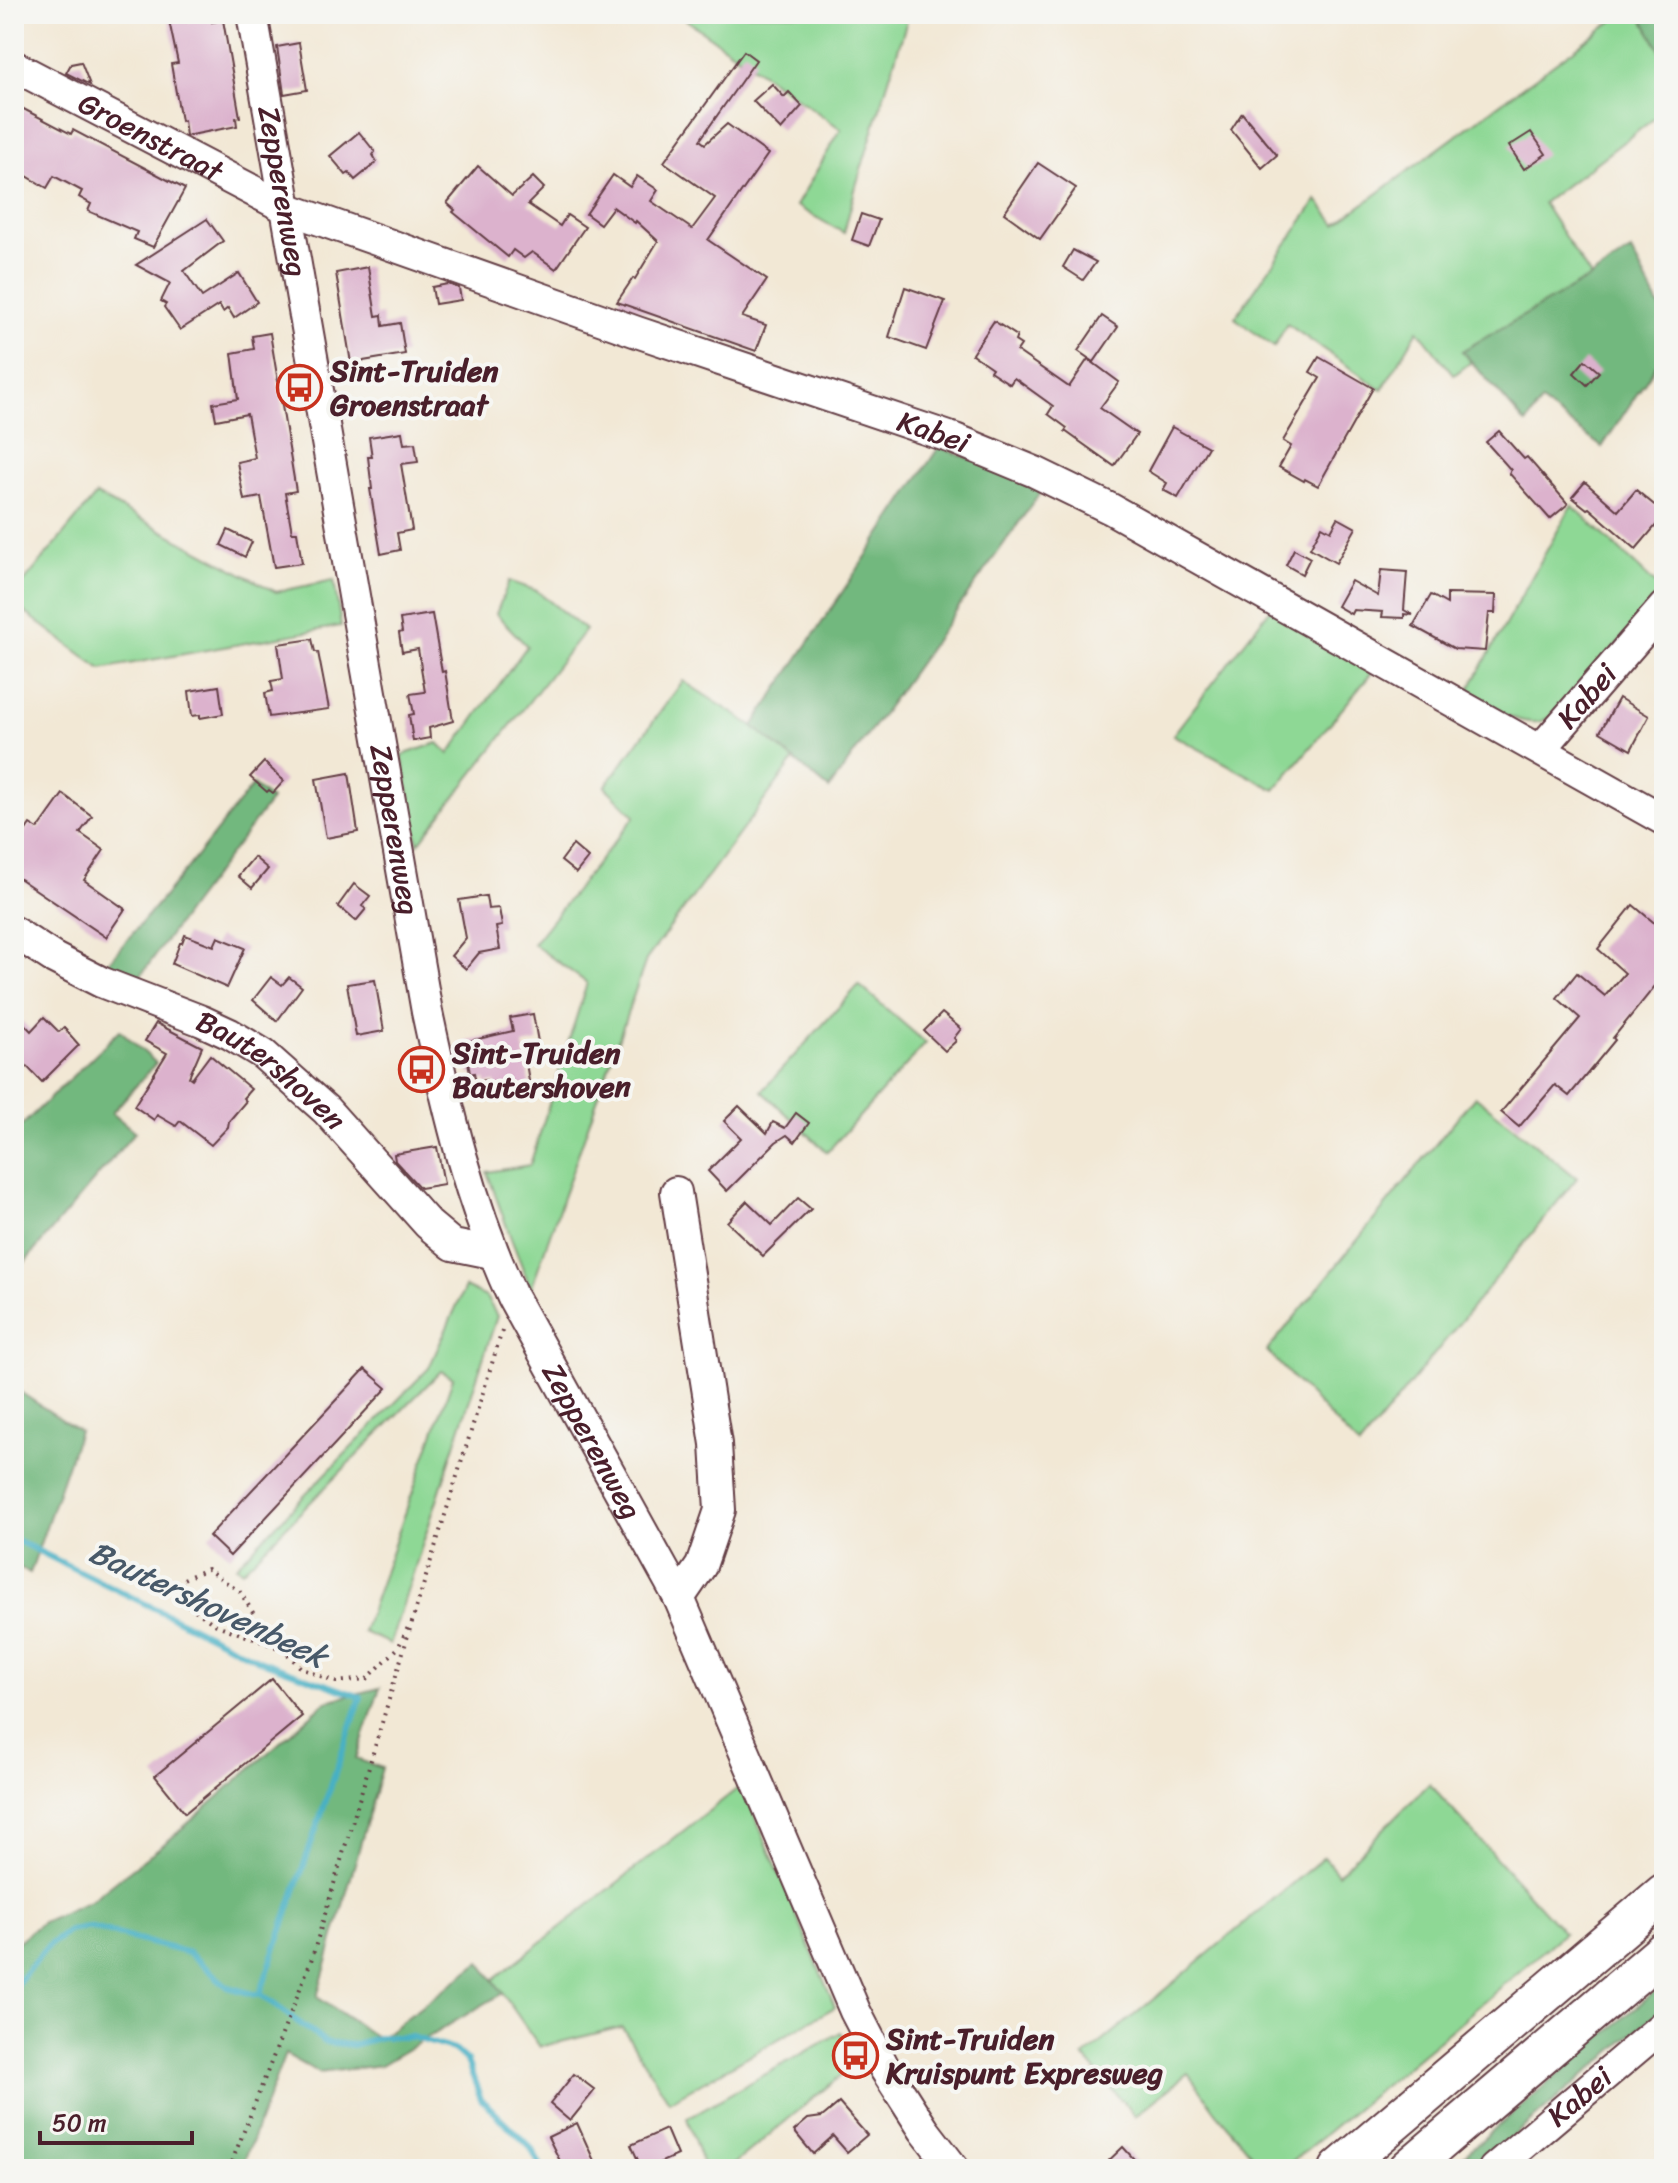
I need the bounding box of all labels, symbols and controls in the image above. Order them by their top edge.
street label: Groenstraat [68,77,235,199]
street label: Zepperenweg [242,101,325,281]
place label: Sint-Truiden Groenstraat [329,344,499,432]
bus stop icon: Sint-Truiden Groenstraat [275,364,323,412]
street label: Kabei [890,394,979,470]
street label: Kabei [1542,650,1632,742]
street label: Zepperenweg [353,740,437,919]
street label: Bautershoven [187,995,360,1144]
place label: Sint-Truiden Bautershoven [451,1026,632,1114]
bus stop icon: Sint-Truiden Bautershoven [397,1046,445,1094]
street label: Zepperenweg [527,1352,658,1530]
water label: Bautershovenbeek [79,1524,340,1686]
place label: Sint-Truiden Kruispunt Expresweg [885,2012,1163,2100]
bus stop icon: Sint-Truiden Kruispunt Expresweg [831,2032,879,2080]
street label: Kabei [1534,2052,1626,2141]
scale bar [40,2095,192,2145]
text: 50 m [52,2102,107,2144]

